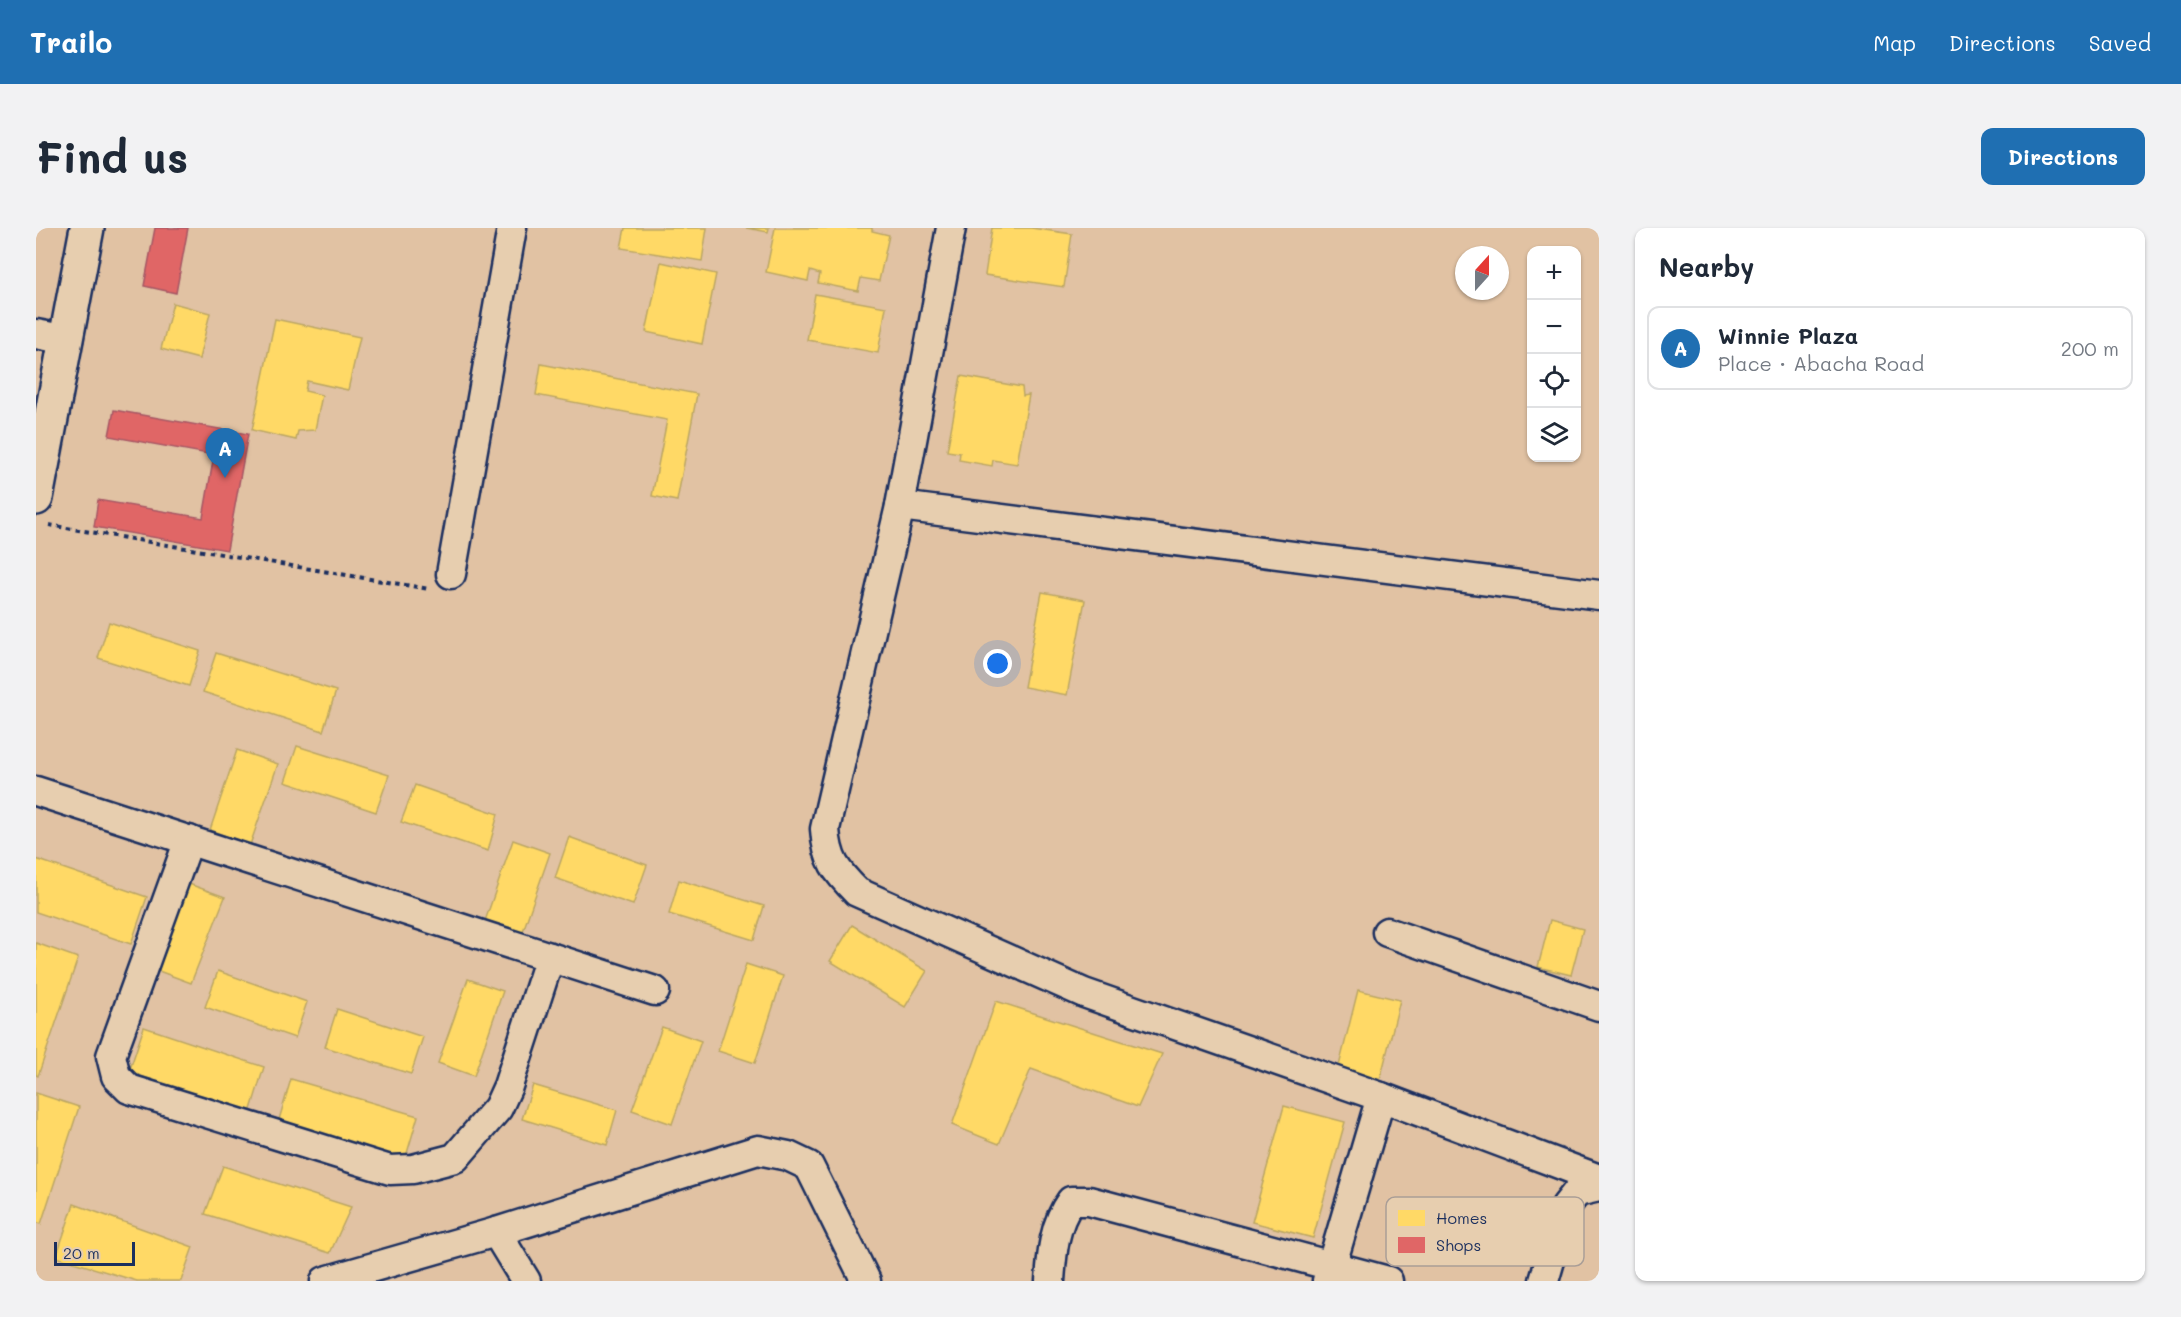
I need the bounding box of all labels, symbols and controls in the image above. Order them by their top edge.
text: Trailo [30,24,112,60]
text: Map [1873,29,1916,56]
text: Directions [1949,29,2056,56]
text: Saved [2089,29,2151,56]
button: Directions [1981,128,2145,185]
text: Find us [36,129,188,184]
north arrow [1455,246,1509,300]
map controls [1527,246,1581,462]
button: + [1527,246,1581,300]
text: Nearby [1659,250,1754,284]
button: − [1527,300,1581,354]
text: Winnie Plaza [1718,321,1858,350]
text: A [1674,335,1687,361]
text: 200 m [2061,335,2119,361]
text: Place · Abacha Road [1718,350,1924,376]
button: locate [1527,354,1581,408]
button: layers [1527,408,1581,462]
pin: A [206,428,244,478]
your location [983,649,1012,678]
legend [1386,1197,1584,1266]
text: Homes [1436,1207,1487,1228]
text: Shops [1436,1234,1481,1255]
scale bar [54,1239,135,1266]
text: 20 m [63,1242,100,1263]

